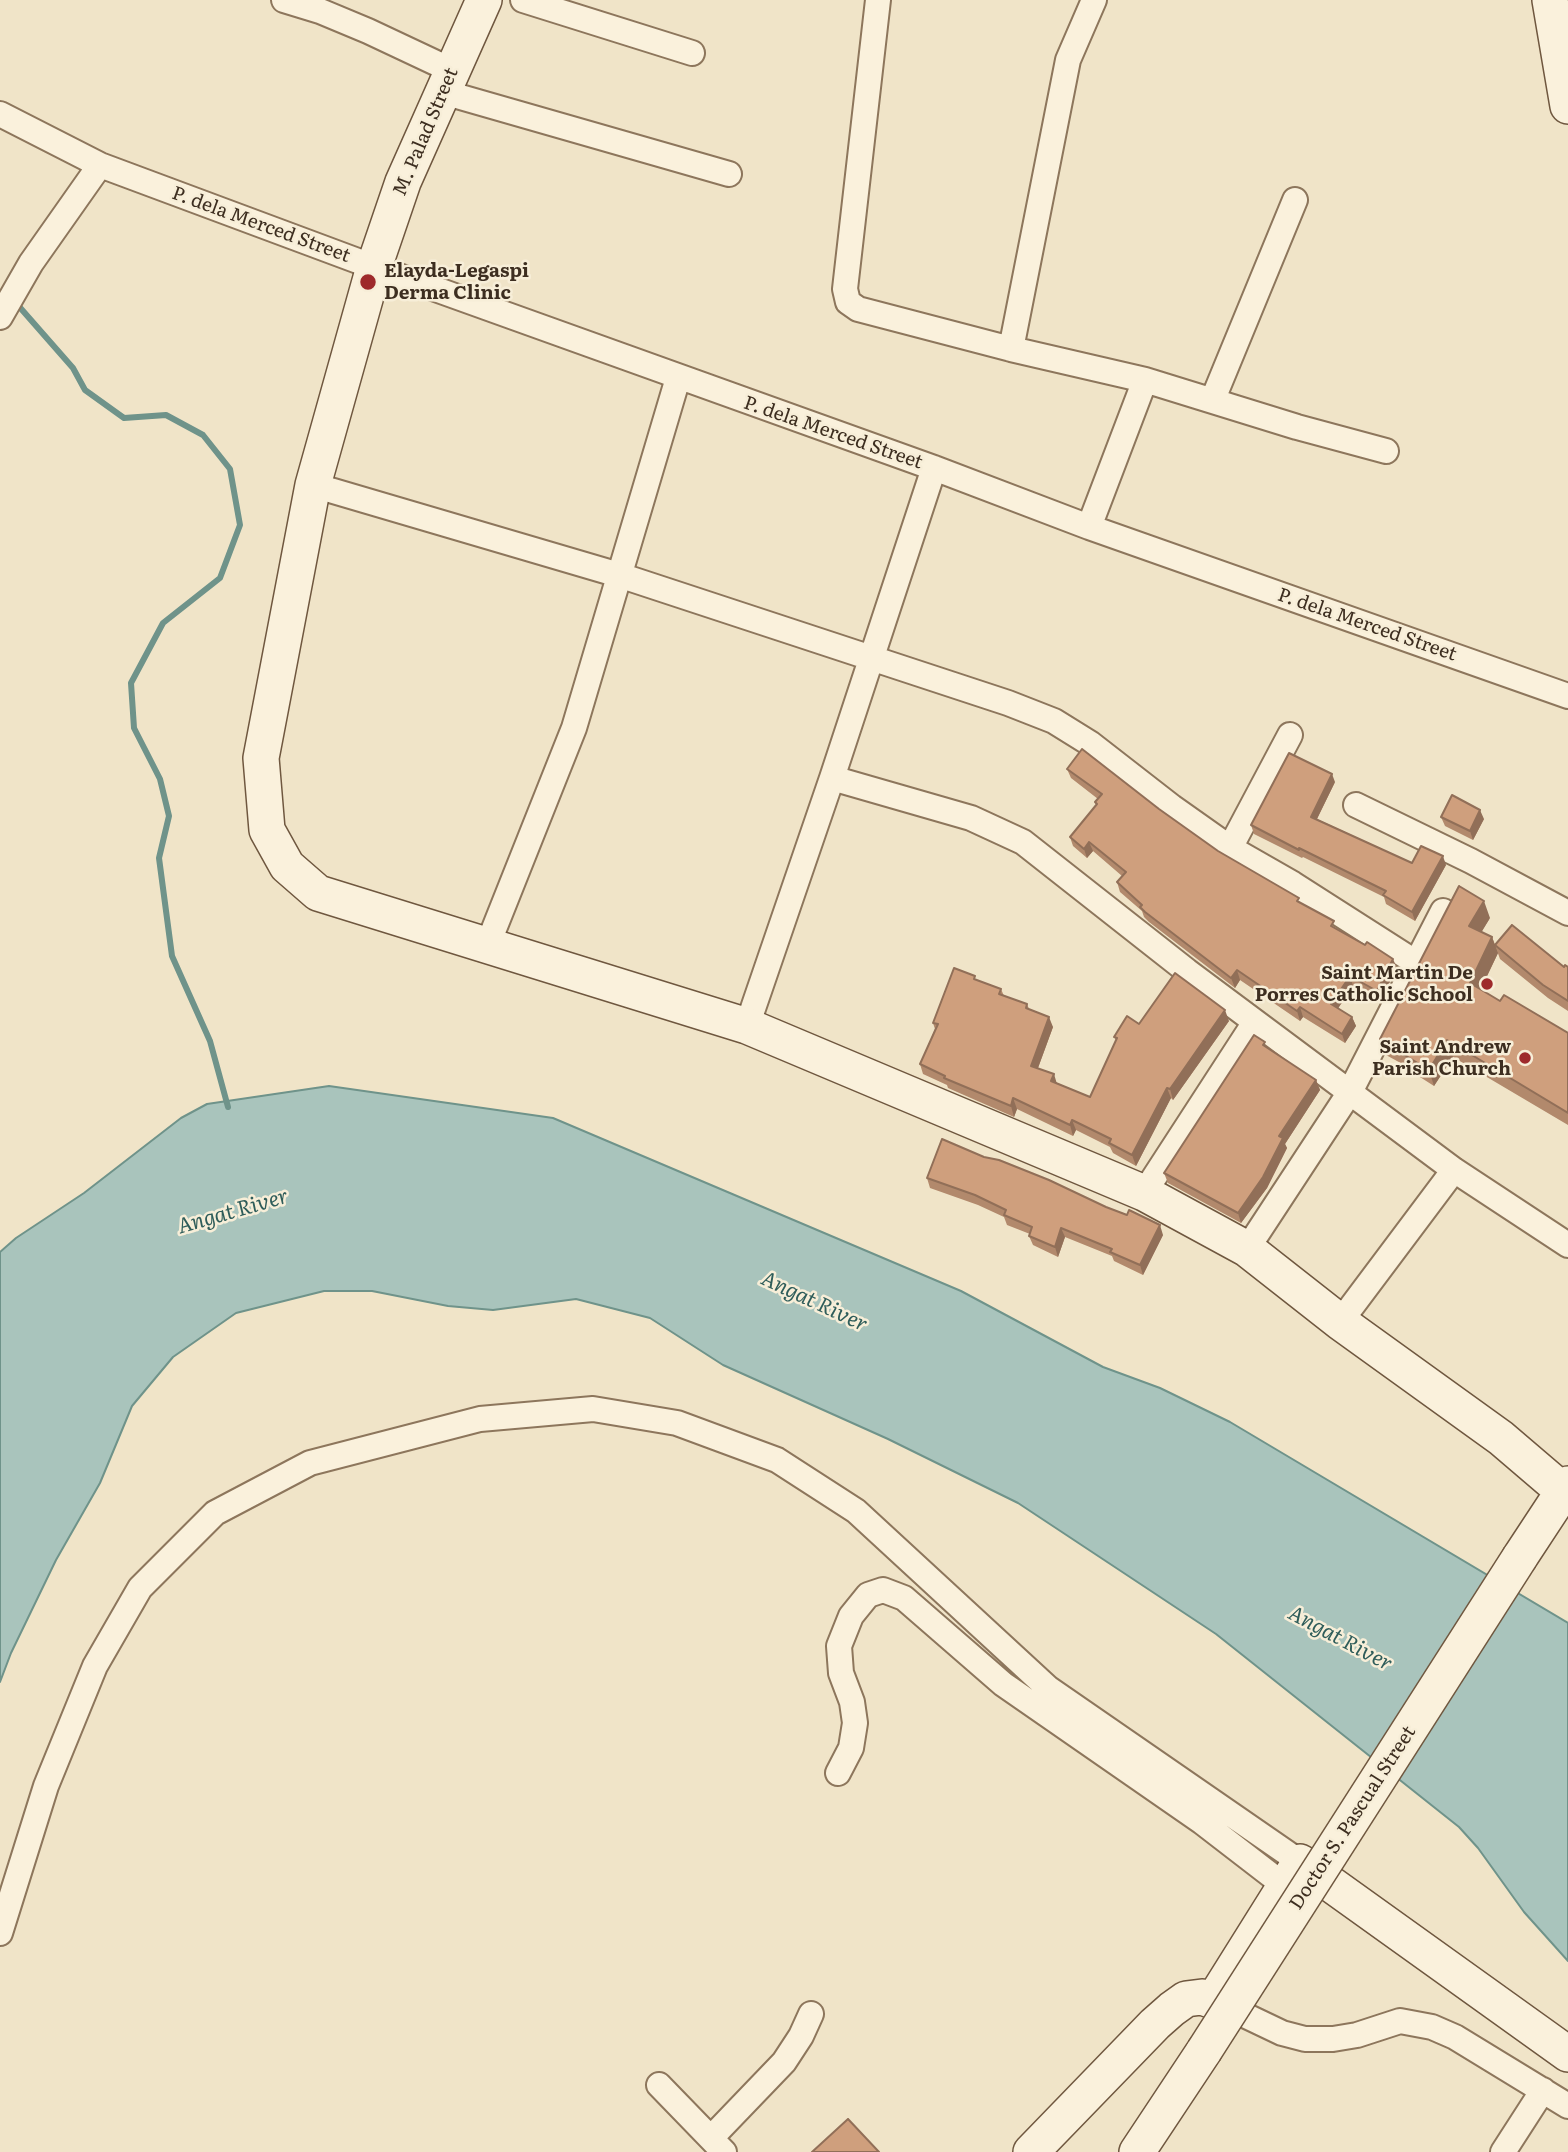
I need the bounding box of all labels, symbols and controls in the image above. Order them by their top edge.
street label: M. Palad Street [389,64,463,200]
street label: P. dela Merced Street [169,182,353,268]
place label: Elayda-Legaspi Derma Clinic [384,260,529,304]
marker: Elayda-Legaspi Derma Clinic [358,272,378,292]
street label: P. dela Merced Street [740,392,926,474]
street label: P. dela Merced Street [1274,584,1460,666]
place label: Saint Martin De Porres Catholic School [1255,962,1473,1006]
marker: Saint Martin De Porres Catholic School [1479,976,1495,992]
place label: Saint Andrew Parish Church [1372,1036,1511,1080]
marker: Saint Andrew Parish Church [1517,1050,1533,1066]
water label: Angat River [174,1184,292,1240]
water label: Angat River [757,1266,871,1338]
water label: Angat River [1284,1601,1396,1677]
street label: Doctor S. Pascual Street [1285,1722,1421,1914]

